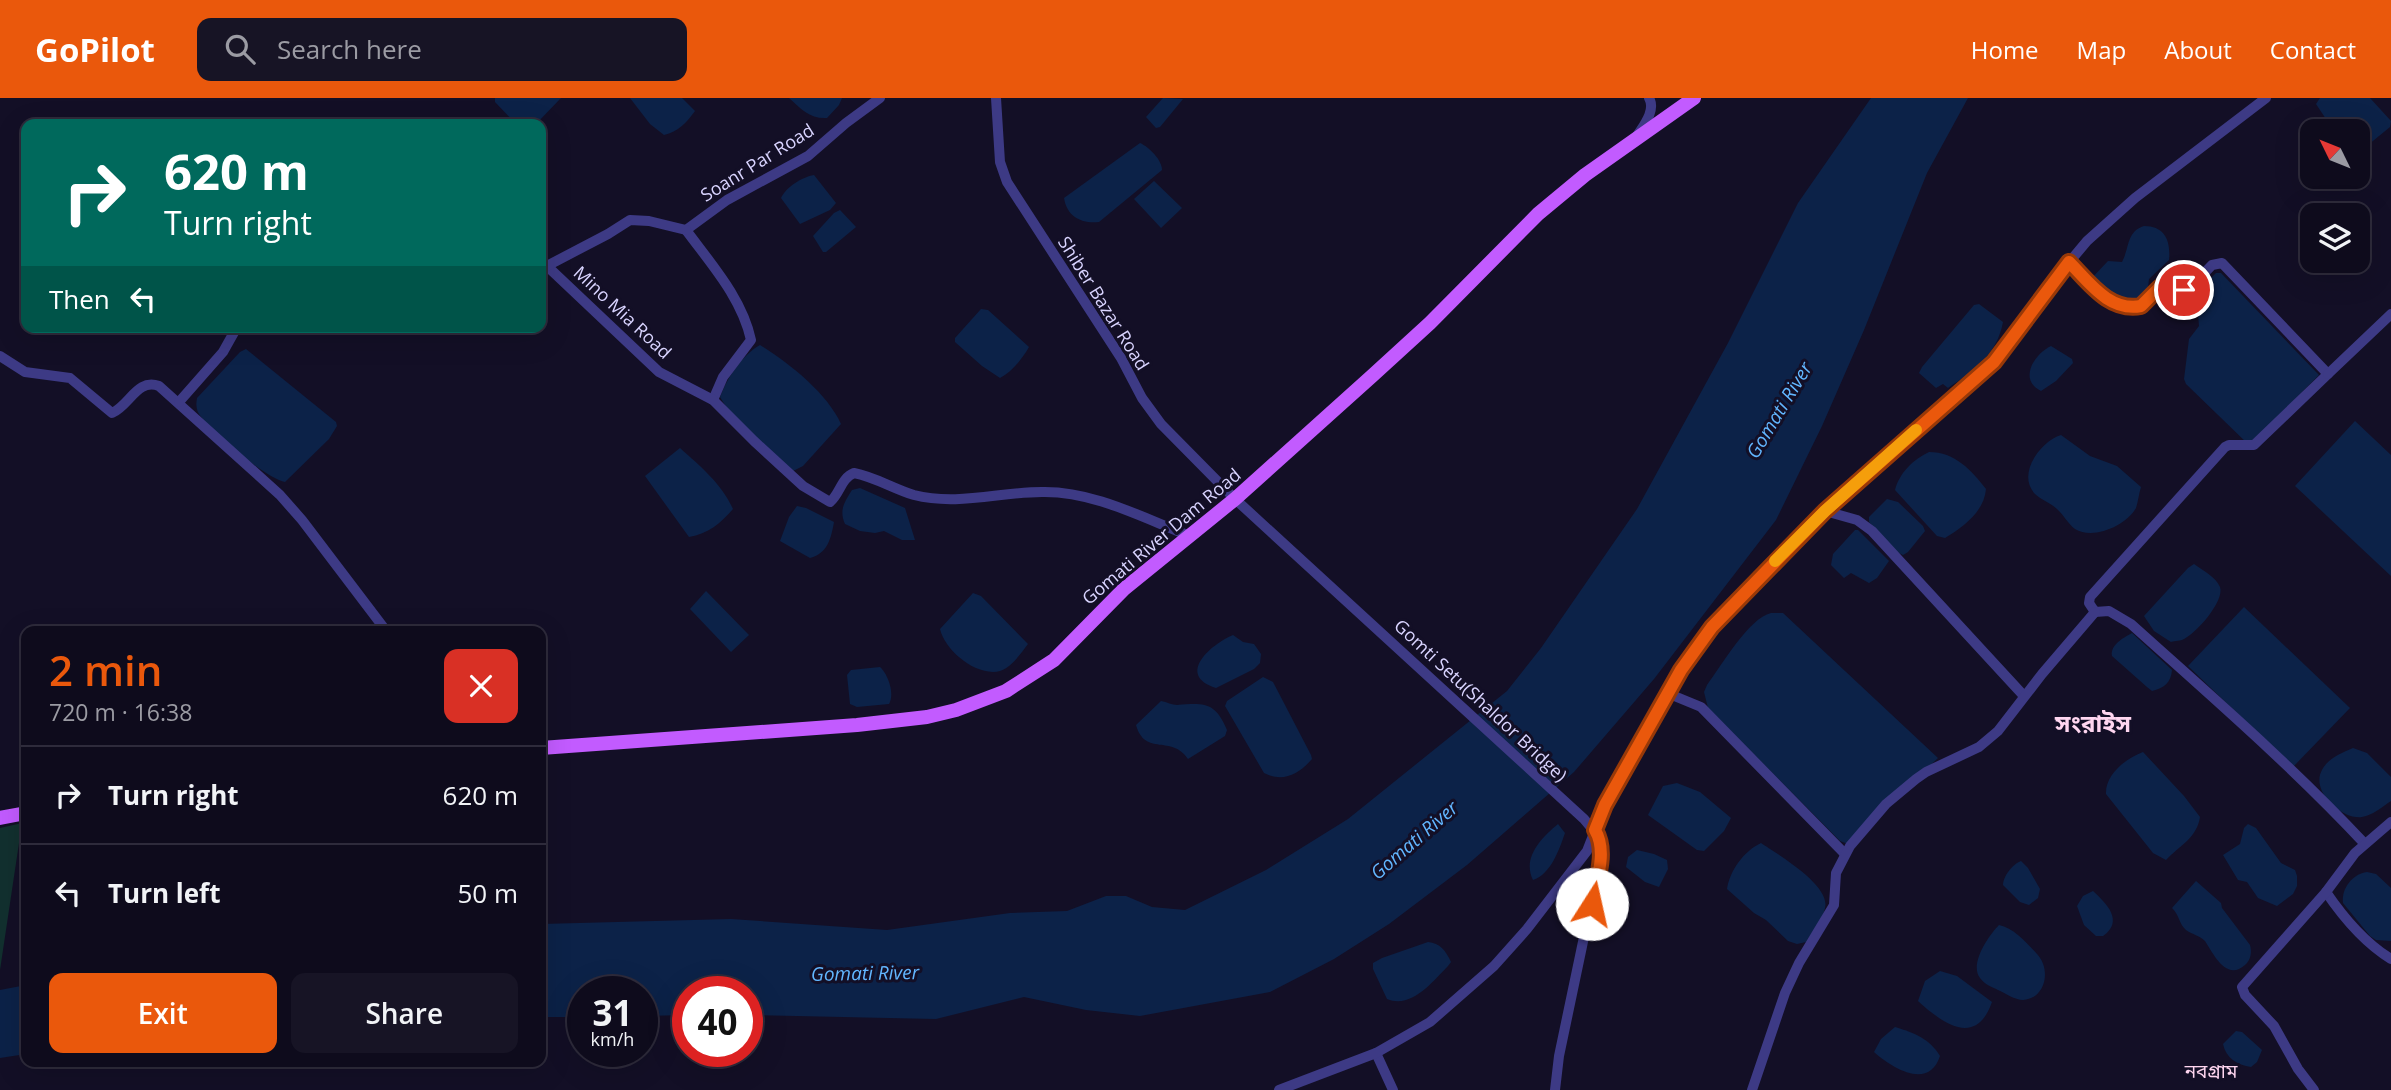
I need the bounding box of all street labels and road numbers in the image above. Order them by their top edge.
street label: Soanr Par Road [696,117,818,207]
street label: Shiber Bazar Road [1053,231,1155,375]
street label: Mino Mia Road [569,260,677,364]
street label: Gomati River Dam Road [1077,462,1245,610]
street label: Gomti Setu(Shaldor Bridge) [1389,613,1573,787]

